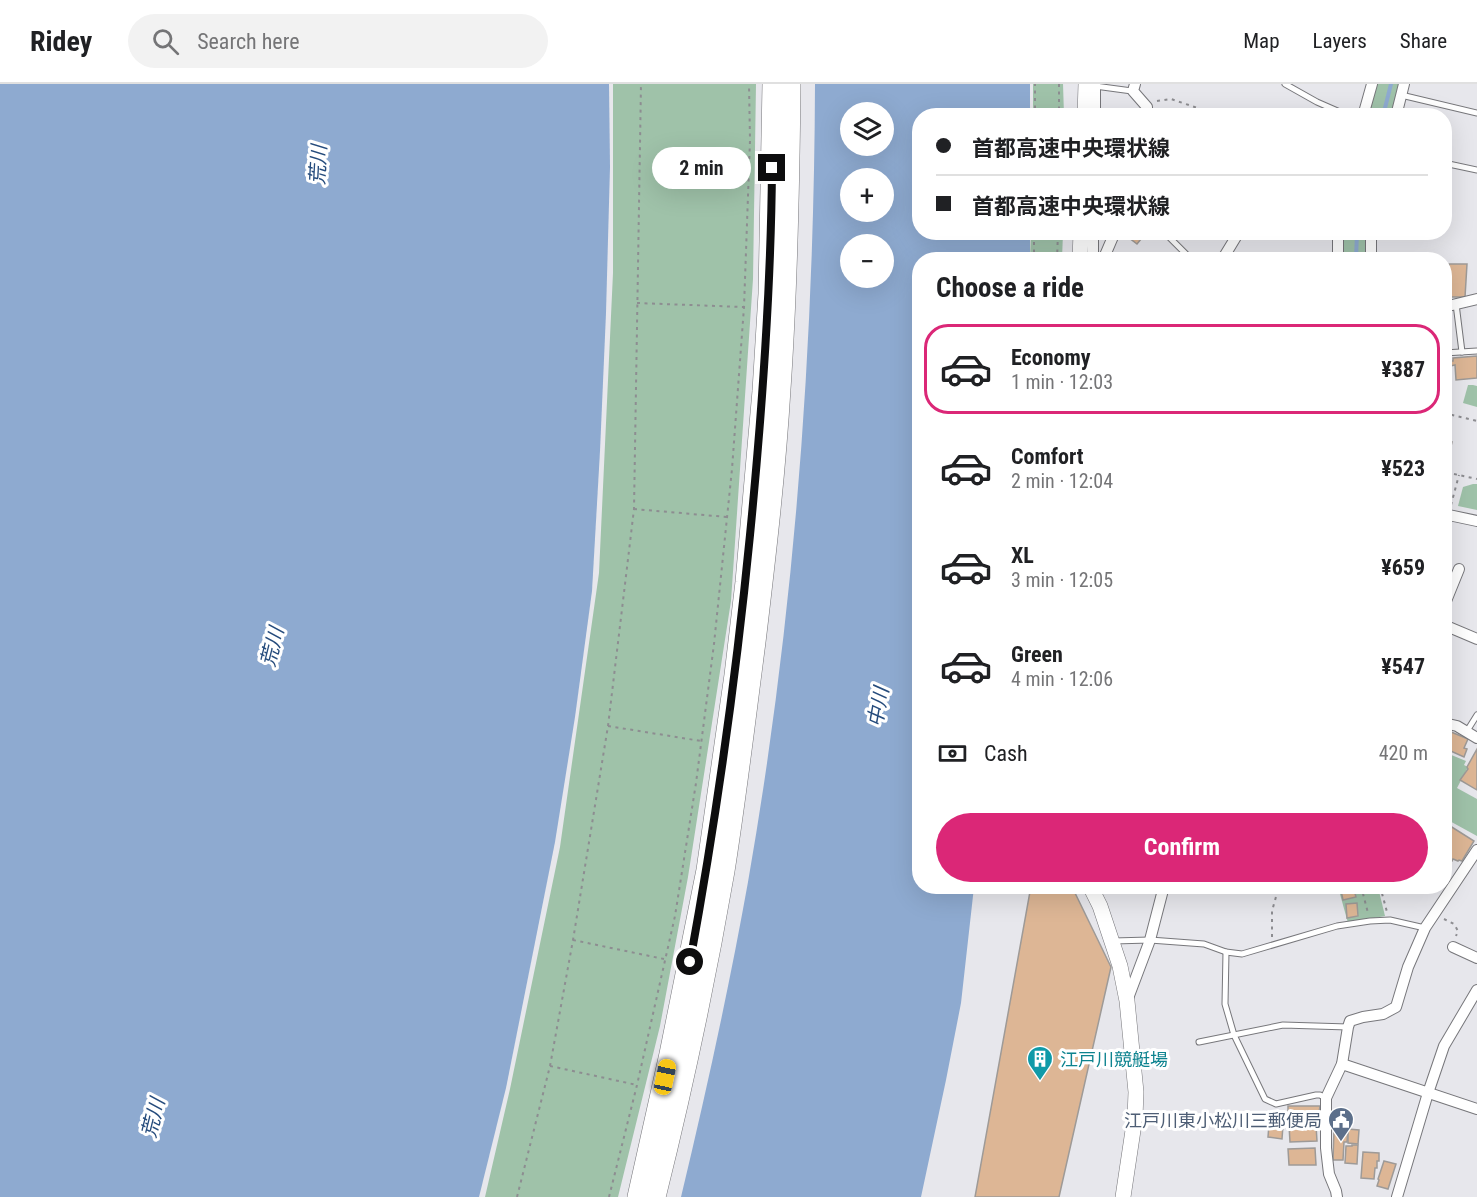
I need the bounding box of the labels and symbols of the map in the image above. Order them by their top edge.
water label: 荒川 [305,142,331,186]
callout: 2 min [652,147,751,189]
route end [758,154,785,181]
water label: 荒川 [256,623,289,669]
water label: 中川 [863,683,894,729]
route start [676,948,703,975]
building icon: 江戸川競艇場 [1025,1044,1055,1082]
place label: 江戸川競艇場 [1060,1049,1168,1070]
car [652,1058,678,1096]
water label: 荒川 [137,1094,170,1140]
public building icon: 江戸川東小松川三郵便局 [1326,1105,1356,1143]
place label: 江戸川東小松川三郵便局 [1124,1110,1322,1131]

